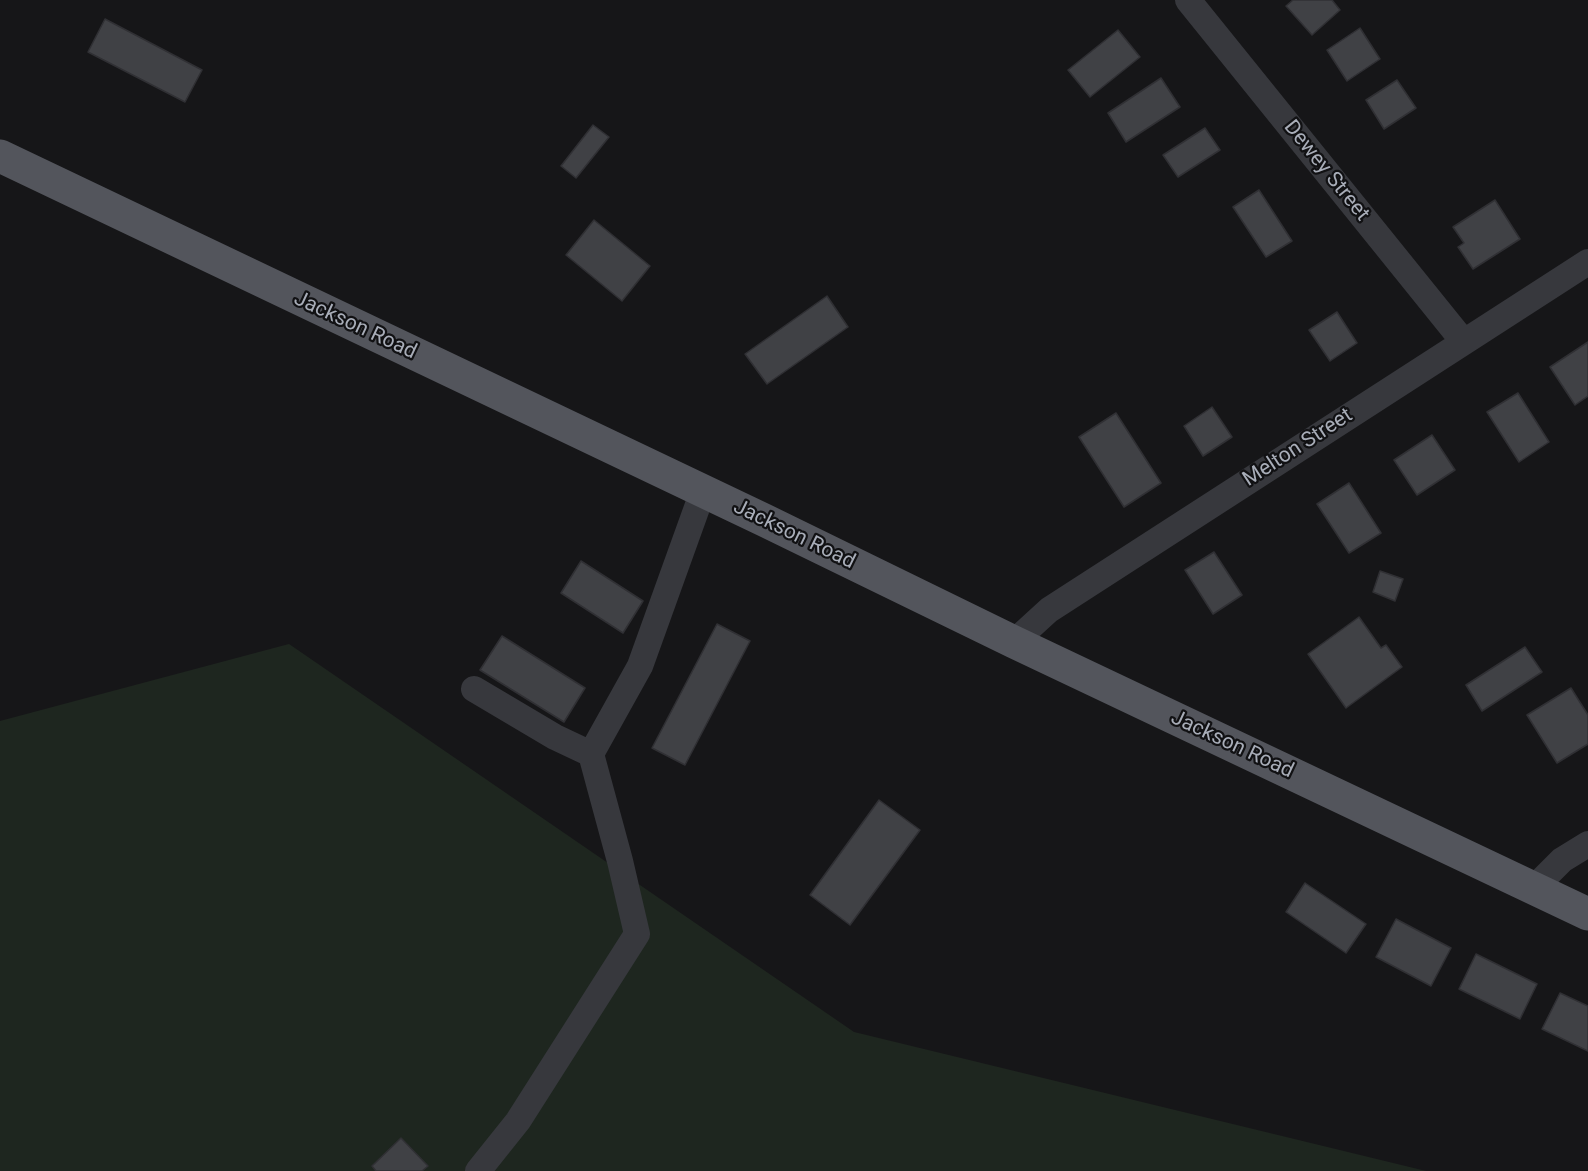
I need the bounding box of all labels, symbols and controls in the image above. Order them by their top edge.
street label: Dewey Street [1278,116,1374,226]
street label: Jackson Road [290,287,420,365]
street label: Melton Street [1239,403,1357,493]
street label: Jackson Road [729,495,859,575]
street label: Jackson Road [1167,706,1297,784]

